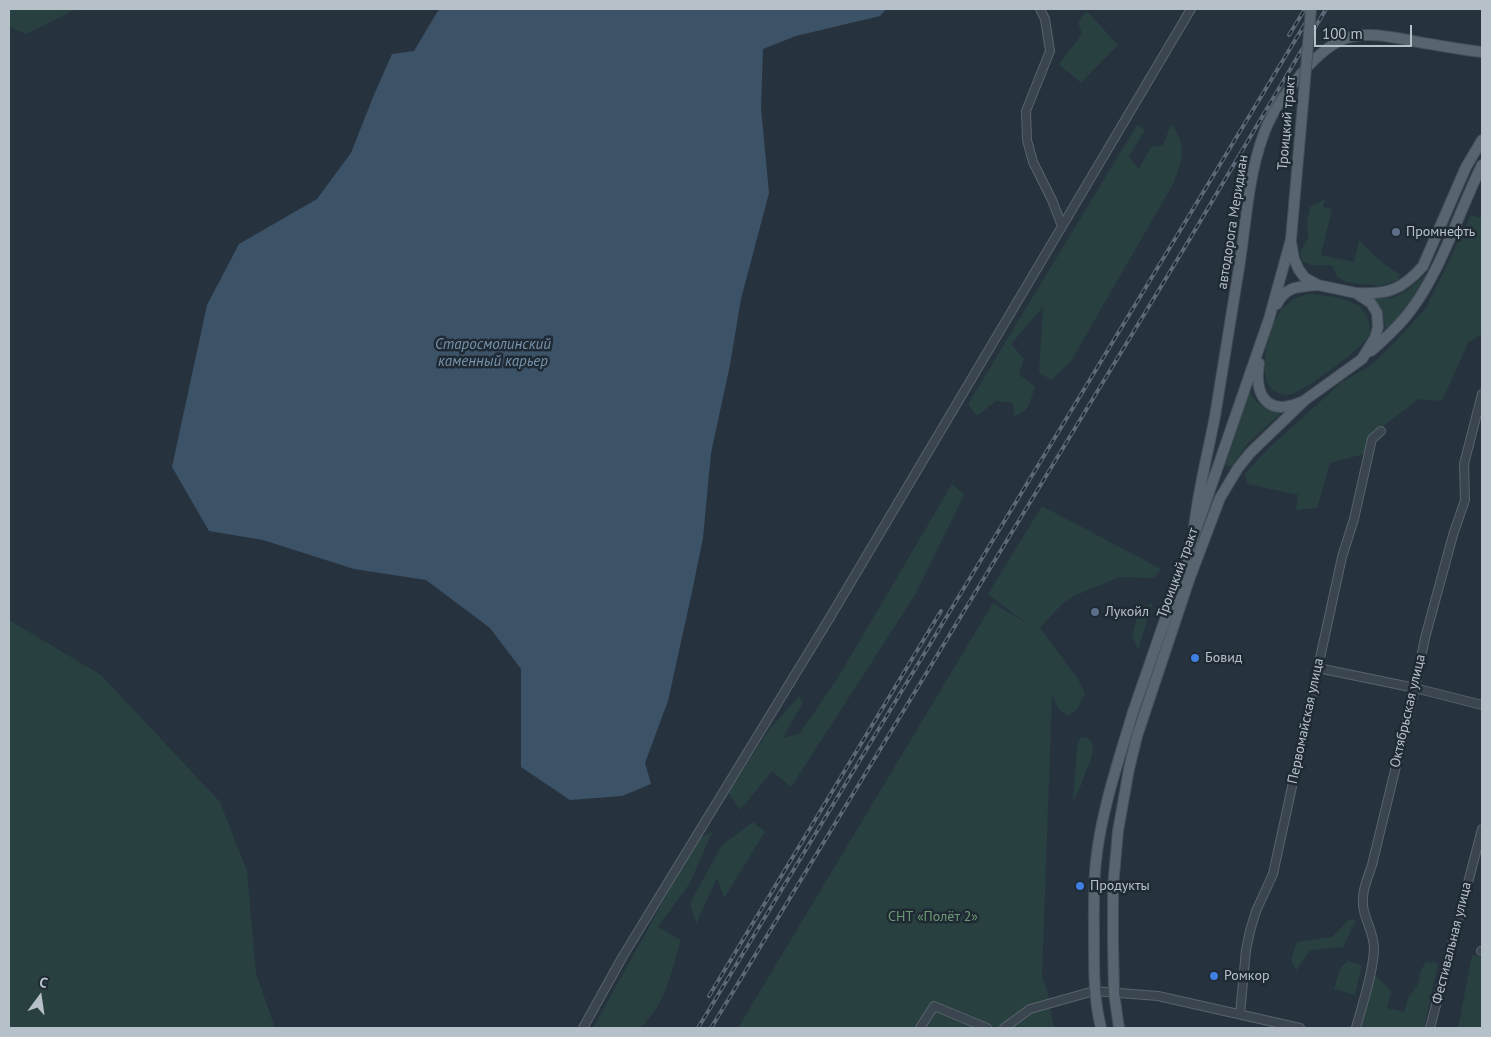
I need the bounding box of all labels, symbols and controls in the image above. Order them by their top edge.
scale bar [1316,15,1414,47]
text: 100 m [1322,24,1363,43]
street label: Троицкий тракт [1275,75,1299,171]
street label: автодорога Меридиан [1214,154,1252,290]
place label: Промнефть [1406,224,1475,240]
marker: Промнефть [1390,226,1402,238]
water label: Старосмолинский каменный карьер [435,336,551,371]
street label: Троицкий тракт [1154,526,1202,620]
place label: Лукойл [1105,604,1149,620]
marker: Лукойл [1089,606,1101,618]
place label: Бовид [1205,650,1242,666]
marker: Бовид [1189,652,1201,664]
street label: Октябрьская улица [1387,653,1429,769]
street label: Первомайская улица [1284,657,1328,785]
place label: Продукты [1090,878,1150,894]
marker: Продукты [1074,880,1086,892]
street label: Фестивальная улица [1429,880,1475,1006]
park label: СНТ «Полёт 2» [888,909,978,925]
place label: Ромкор [1224,968,1269,984]
marker: Ромкор [1208,970,1220,982]
north arrow [15,972,65,1022]
text: С [38,973,50,992]

